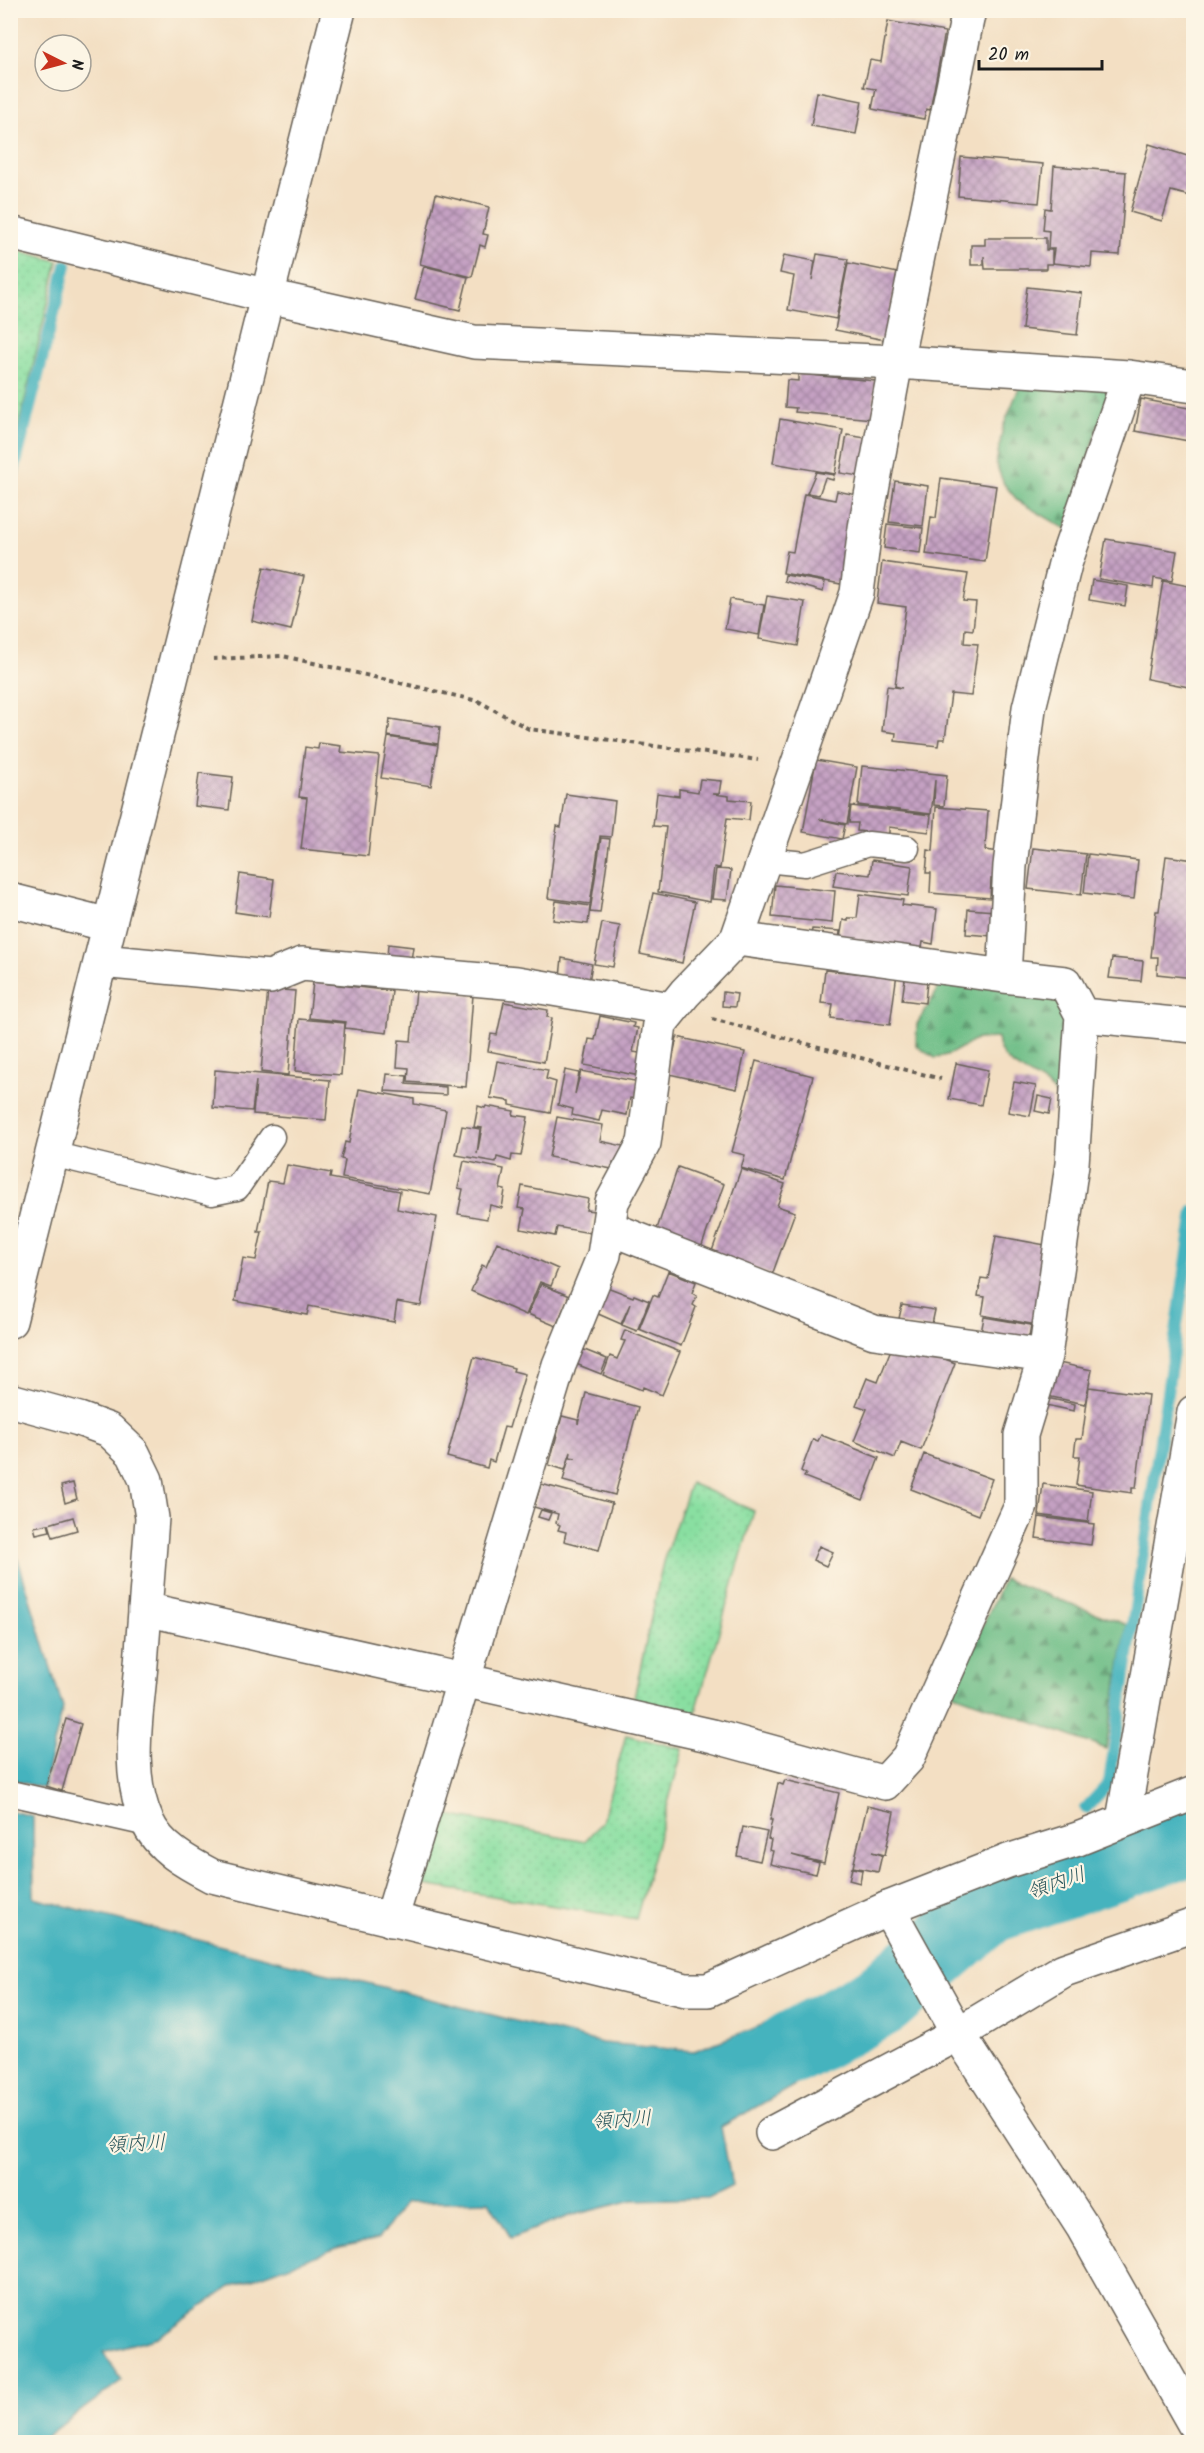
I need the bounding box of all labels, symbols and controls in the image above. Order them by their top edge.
north arrow [33,33,93,93]
scale bar [979,33,1102,71]
text: 20 m [988,41,1029,70]
text: N [63,58,89,71]
water label: 領内川 [1023,1859,1091,1909]
water label: 領内川 [591,2103,653,2139]
water label: 領内川 [105,2127,167,2163]

